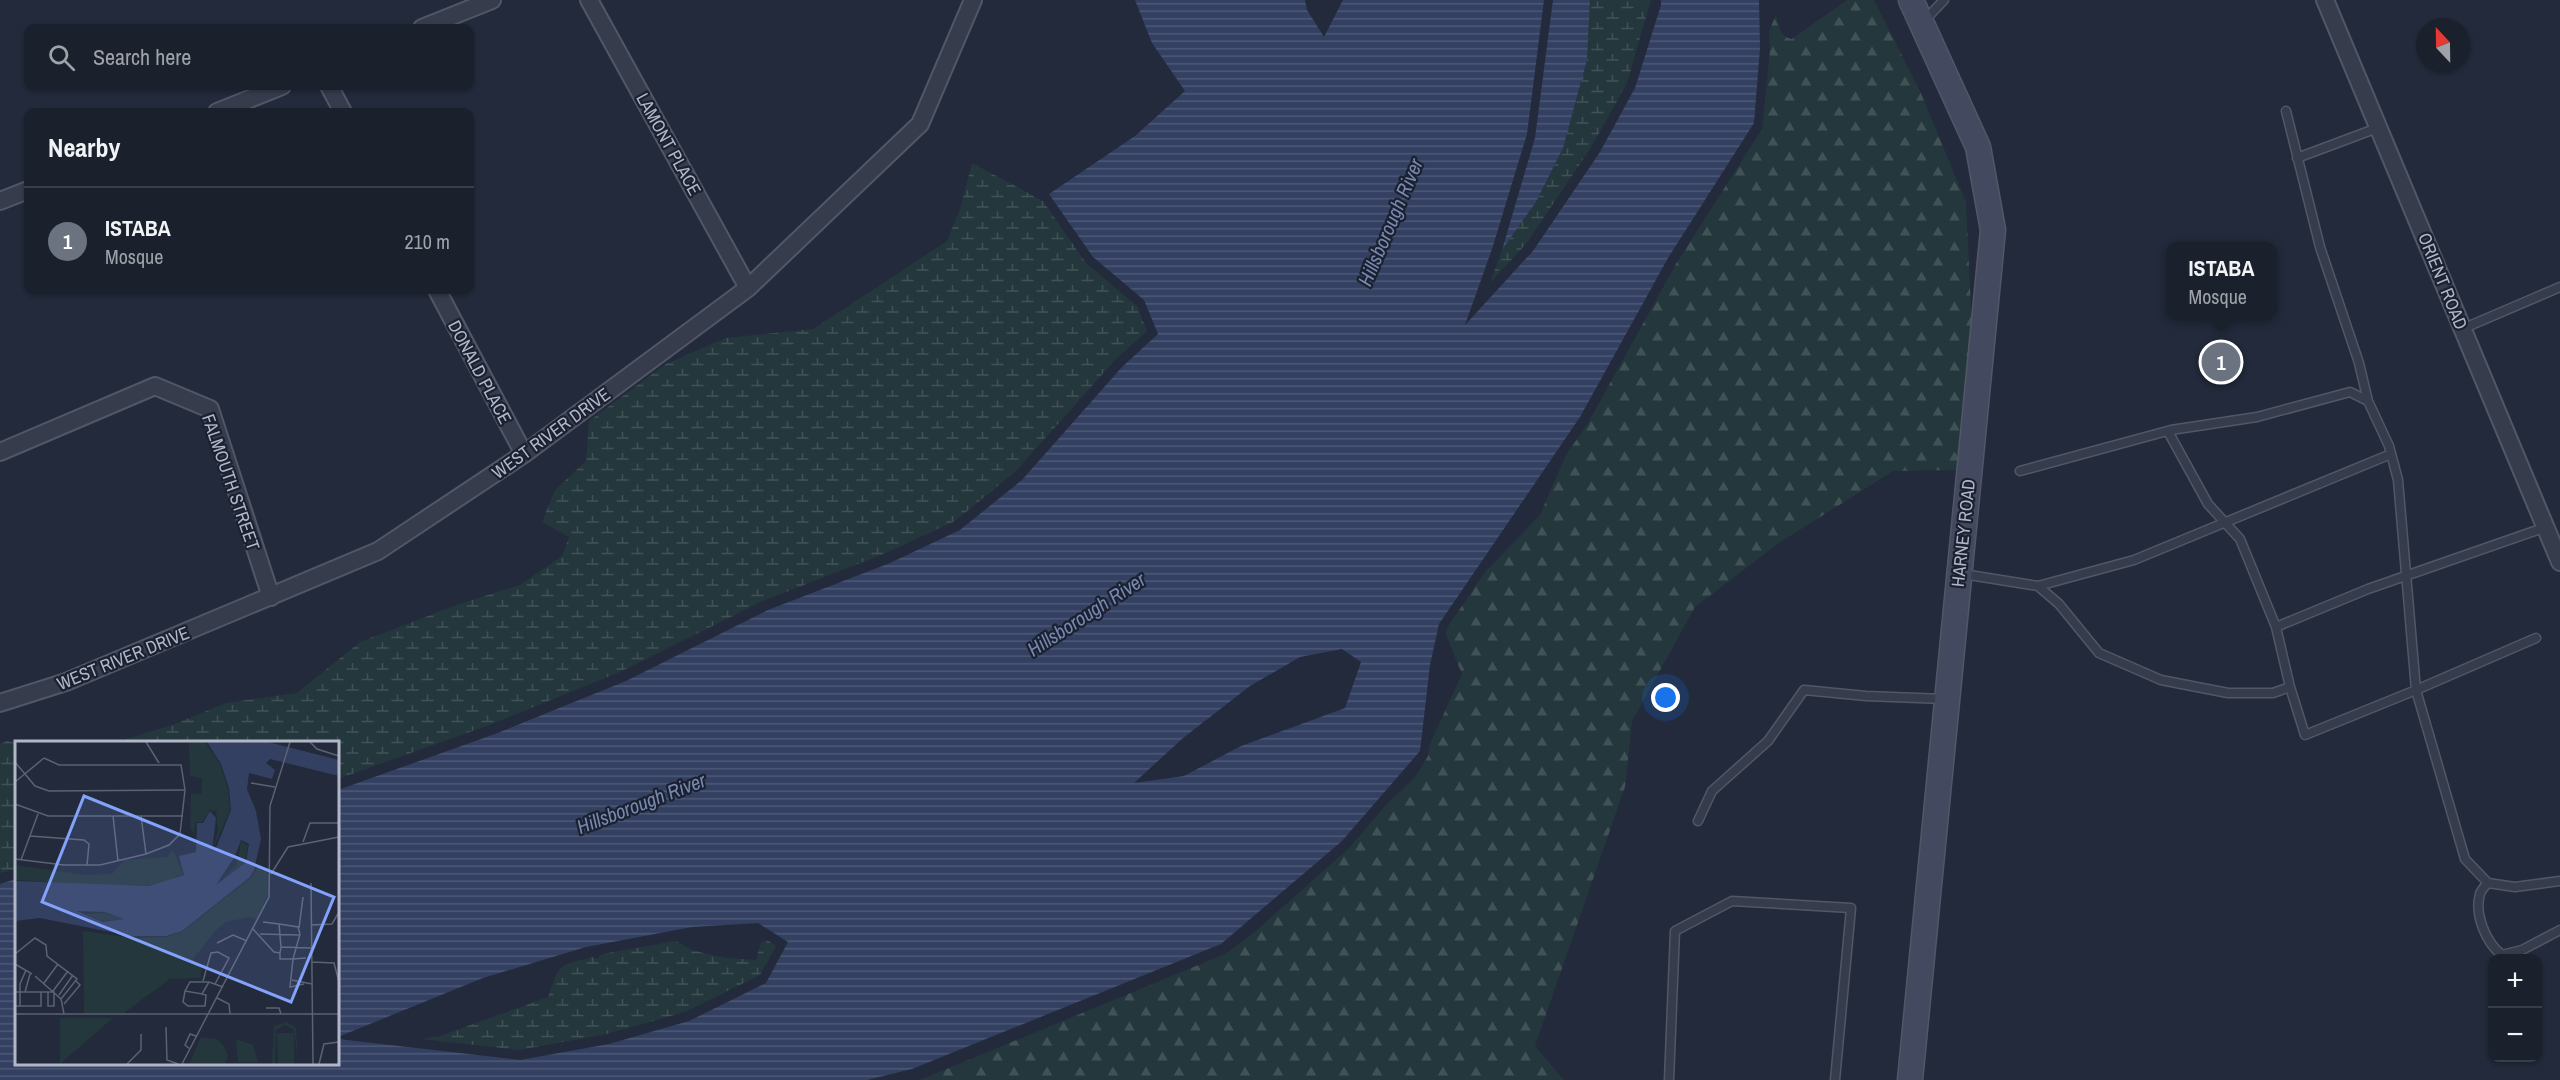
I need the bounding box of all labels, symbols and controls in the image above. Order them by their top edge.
north arrow [2416,18,2470,72]
search box [24,24,474,90]
icon: search [45,41,78,74]
text: Search here [93,42,191,72]
street label: LAMONT PLACE [630,88,708,200]
text: Nearby [48,130,120,165]
water label: Hillsborough River [1351,154,1429,290]
text: ISTABA [105,213,171,243]
text: 1 [63,228,72,255]
text: 210 m [404,228,450,255]
street label: ORIENT ROAD [2412,229,2474,333]
popup [2166,242,2277,320]
text: Mosque [105,243,163,270]
text: ISTABA [2189,253,2254,283]
text: Mosque [2189,283,2247,310]
street label: DONALD PLACE [442,316,518,428]
pin: 1 [2202,340,2240,385]
street label: WEST RIVER DRIVE [487,381,615,485]
street label: FALMOUTH STREET [196,410,266,554]
street label: HARNEY ROAD [1945,478,1981,588]
water label: Hillsborough River [1022,565,1151,662]
street label: WEST RIVER DRIVE [53,620,193,696]
your location [1651,683,1680,712]
inset map [15,741,339,1065]
water label: Hillsborough River [573,766,710,840]
map controls [2488,954,2542,1062]
button: + [2488,954,2542,1008]
button: − [2488,1008,2542,1062]

